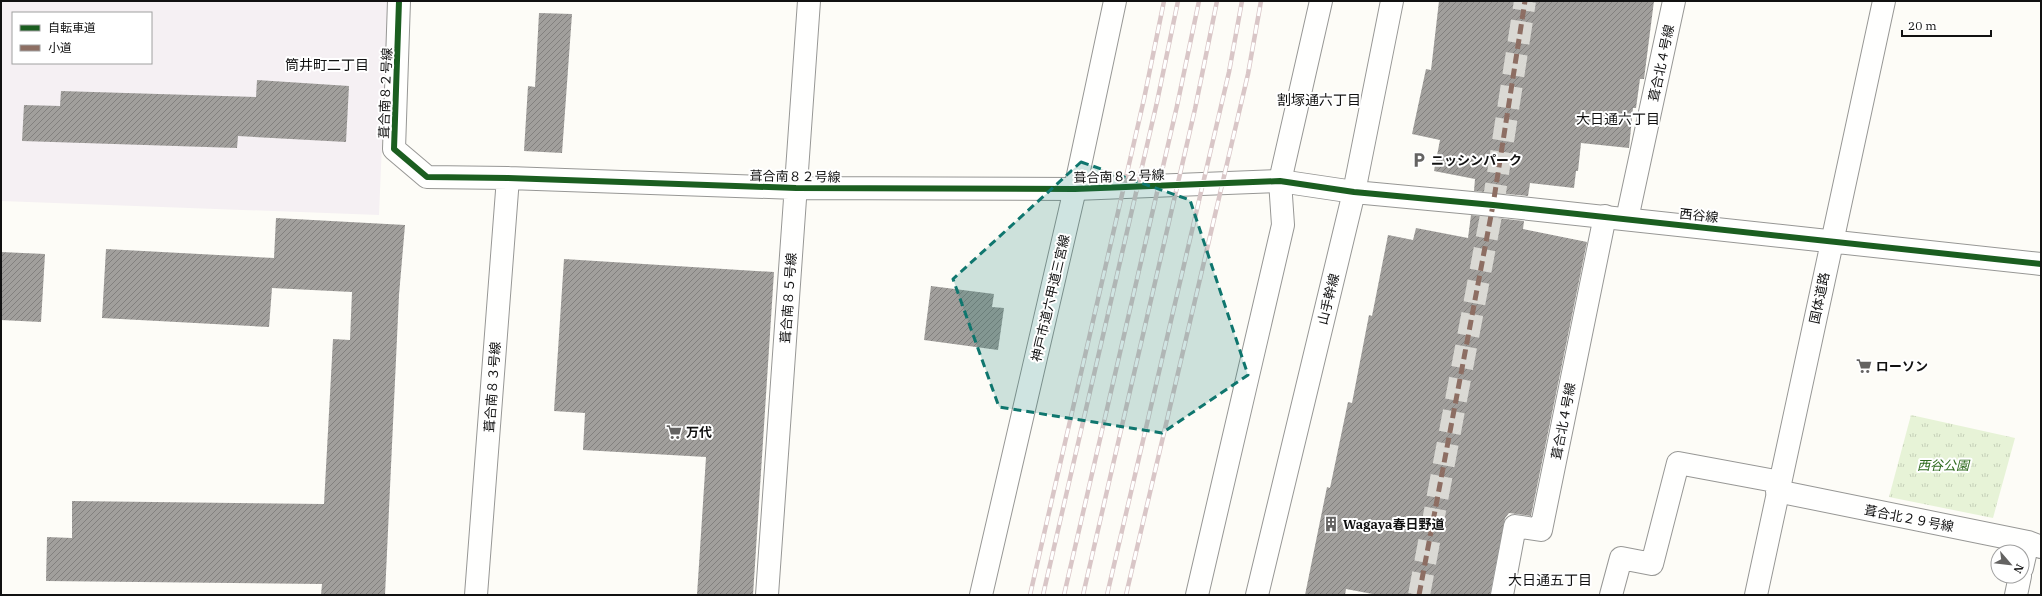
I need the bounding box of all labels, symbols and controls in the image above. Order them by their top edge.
legend [12,12,152,64]
scale bar [1902,12,1991,38]
text: 20 m [1908,18,1937,33]
text: 自転車道 [48,20,96,35]
street label: 葺合北４号線 [1645,23,1678,103]
text: 小道 [48,40,72,55]
street label: 葺合南８２号線 [375,47,396,139]
district label: 筒井町二丁目 [285,56,369,74]
district label: 割塚通六丁目 [1277,91,1361,109]
district label: 大日通六丁目 [1576,110,1660,128]
parking icon: ニッシンパーク [1410,151,1428,169]
place label: ニッシンパーク [1431,152,1522,169]
street label: 葺合南８２号線 [1073,166,1165,187]
street label: 葺合南８２号線 [749,167,841,186]
street label: 西谷線 [1679,205,1719,226]
street label: 神戸市道六甲道三宮線 [1028,233,1073,363]
street label: 葺合南８５号線 [777,252,800,344]
street label: 国体道路 [1806,271,1833,325]
street label: 山手幹線 [1314,272,1343,326]
street label: 葺合南８３号線 [481,341,504,433]
supermarket icon: ローソン [1855,357,1873,375]
place label: ローソン [1876,358,1928,375]
street label: 葺合北４号線 [1548,381,1579,461]
supermarket icon: 万代 [665,423,683,441]
place label: 万代 [686,424,712,441]
park label: 西谷公園 [1917,457,1971,474]
street label: 葺合北２９号線 [1863,501,1955,536]
building icon: Wagaya春日野道 [1322,515,1340,533]
place label: Wagaya春日野道 [1343,516,1444,533]
north arrow [1990,544,2030,584]
text: N [2010,562,2027,576]
district label: 大日通五丁目 [1508,571,1592,589]

